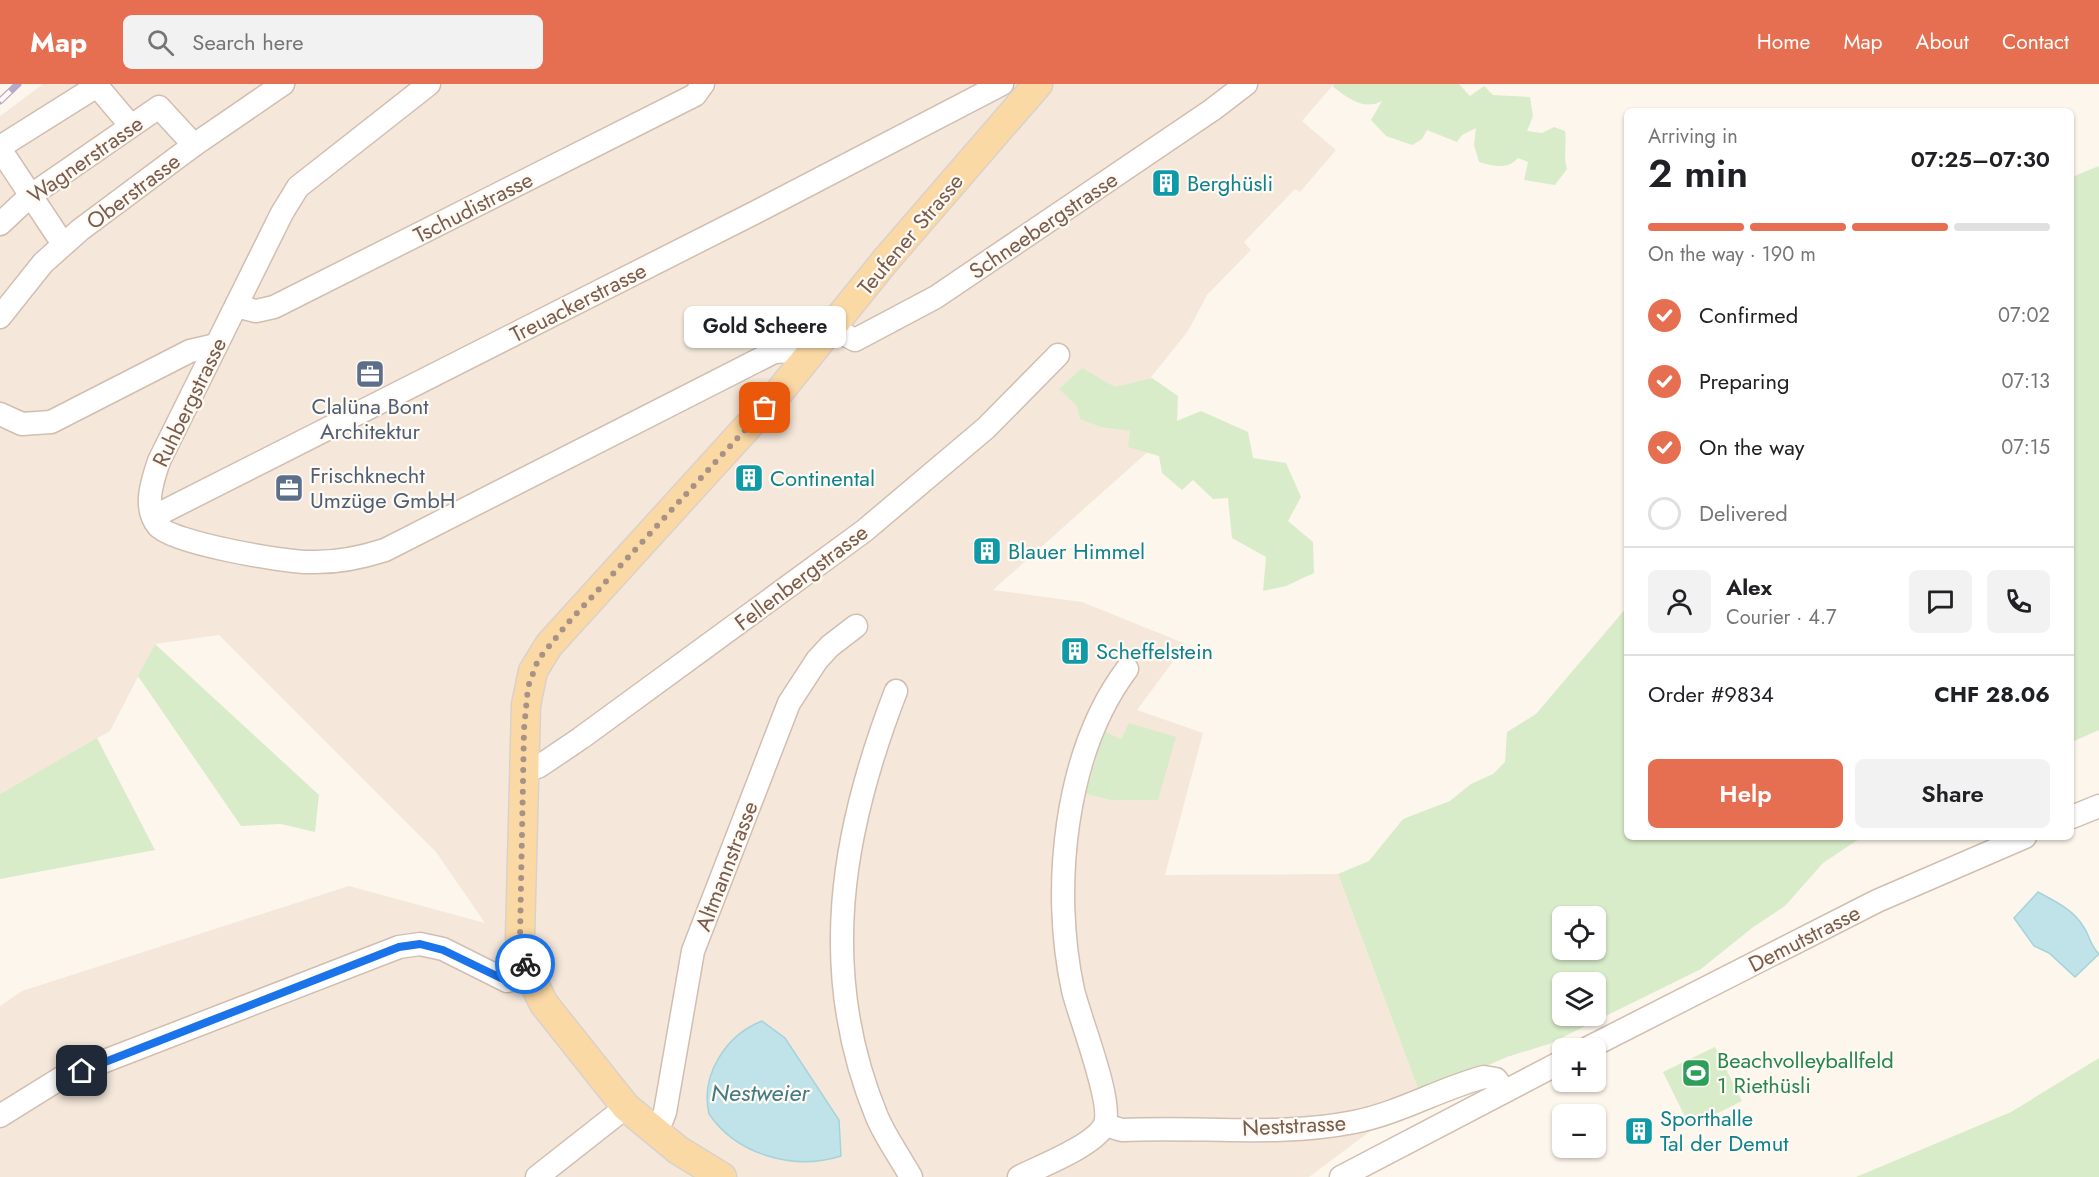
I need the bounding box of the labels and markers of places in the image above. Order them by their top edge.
building icon: Berghüsli [1150,167,1182,199]
place label: Berghüsli [1187,167,1273,199]
callout: Gold Scheere [684,306,846,348]
office icon: Clalüna Bont Architektur [354,358,386,390]
pin [739,382,790,433]
place label: Clalüna Bont Architektur [311,390,429,447]
place label: Frischknecht Umzüge GmbH [310,459,456,516]
building icon: Continental [733,462,765,494]
place label: Continental [770,462,875,494]
office icon: Frischknecht Umzüge GmbH [273,472,305,504]
building icon: Blauer Himmel [971,535,1003,567]
place label: Blauer Himmel [1008,535,1145,567]
building icon: Scheffelstein [1059,635,1091,667]
place label: Scheffelstein [1096,635,1213,667]
place label: Beachvolleyballfeld 1 Riethüsli [1717,1044,1894,1101]
pin [56,1045,107,1096]
sports icon: Beachvolleyballfeld 1 Riethüsli [1680,1057,1712,1089]
place label: Sporthalle Tal der Demut [1660,1102,1789,1159]
building icon: Sporthalle Tal der Demut [1623,1115,1655,1147]

